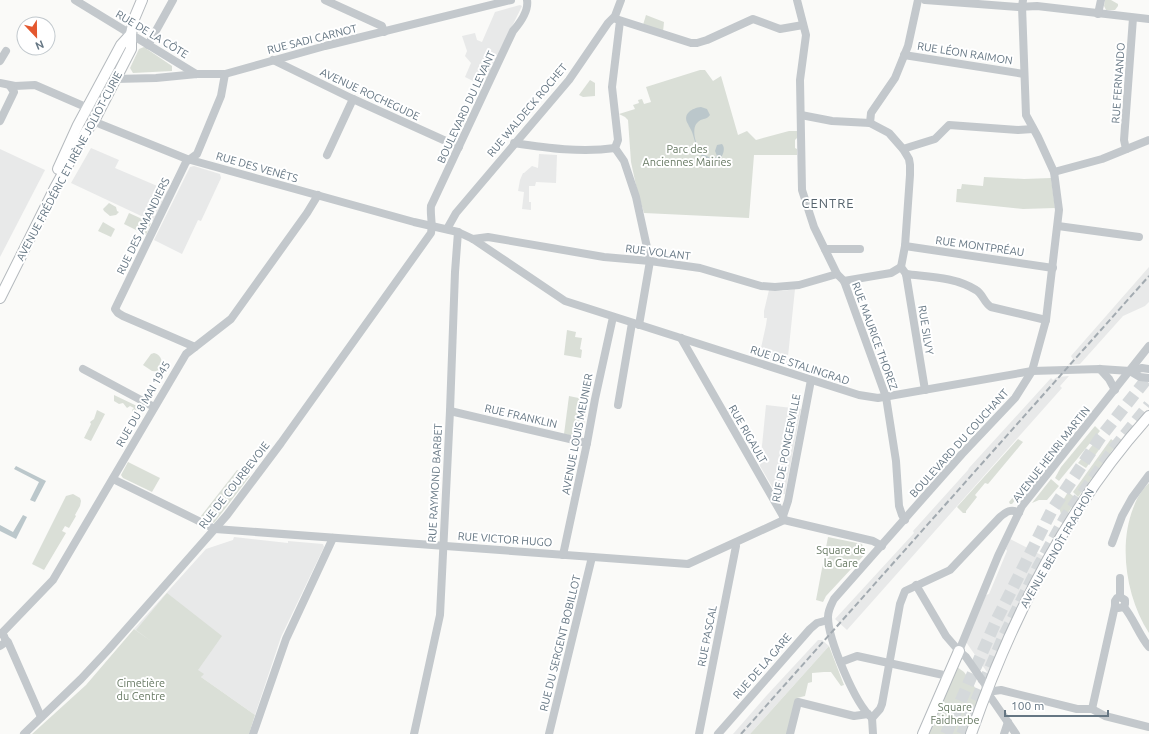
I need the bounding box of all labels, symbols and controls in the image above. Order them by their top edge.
street label: RUE DE LA CÔTE [114,7,191,60]
north arrow [16,16,56,56]
street label: RUE SADI CARNOT [266,22,358,56]
text: N [34,38,46,52]
street label: RUE LÉON RAIMON [916,39,1014,66]
street label: RUE FERNANDO [1109,42,1127,124]
street label: BOULEVARD DU LEVANT [435,49,497,165]
street label: RUE WALDECK ROCHET [485,61,569,159]
street label: AVENUE ROCHEGUDE [318,66,422,122]
street label: AVENUE FRÉDÉRIC ET IRÈNE JOLIOT-CURIE [13,69,124,263]
park label: Parc des Anciennes Mairies [643,143,732,168]
street label: RUE DES VENÊTS [215,149,300,184]
street label: RUE DES AMANDIERS [114,175,172,276]
district label: CENTRE [801,196,855,210]
street label: RUE MONTPRÉAU [935,233,1025,258]
street label: RUE VOLANT [625,242,691,262]
street label: RUE MAURICE THOREZ [850,280,900,392]
street label: RUE SILVY [916,304,936,356]
street label: RUE DE STALINGRAD [749,343,851,387]
street label: RUE DU 8 MAI 1945 [114,359,172,449]
street label: AVENUE LOUIS MEUNIER [559,372,595,496]
street label: BOULEVARD DU COUCHANT [907,386,1011,500]
street label: RUE DE PONGERVILLE [770,393,802,503]
street label: RUE FRANKLIN [484,402,558,430]
street label: RUE RIGAULT [726,403,770,465]
street label: AVENUE HENRI MARTIN [1010,404,1092,504]
street label: RUE RAYMOND BARBET [426,423,444,543]
street label: RUE DE COURBEVOIE [196,439,272,531]
street label: AVENUE BENOÎT FRACHON [1017,486,1096,610]
street label: RUE VICTOR HUGO [457,530,553,548]
park label: Square de la Gare [816,544,866,569]
street label: RUE DU SERGENT BOBILLOT [537,574,583,712]
street label: RUE PASCAL [695,604,719,668]
street label: RUE DE LA GARE [730,631,794,701]
park label: Cimetière du Centre [117,677,165,702]
scale bar [1005,692,1108,718]
text: 100 m [1011,699,1044,712]
park label: Square Faidherbe [930,701,980,726]

